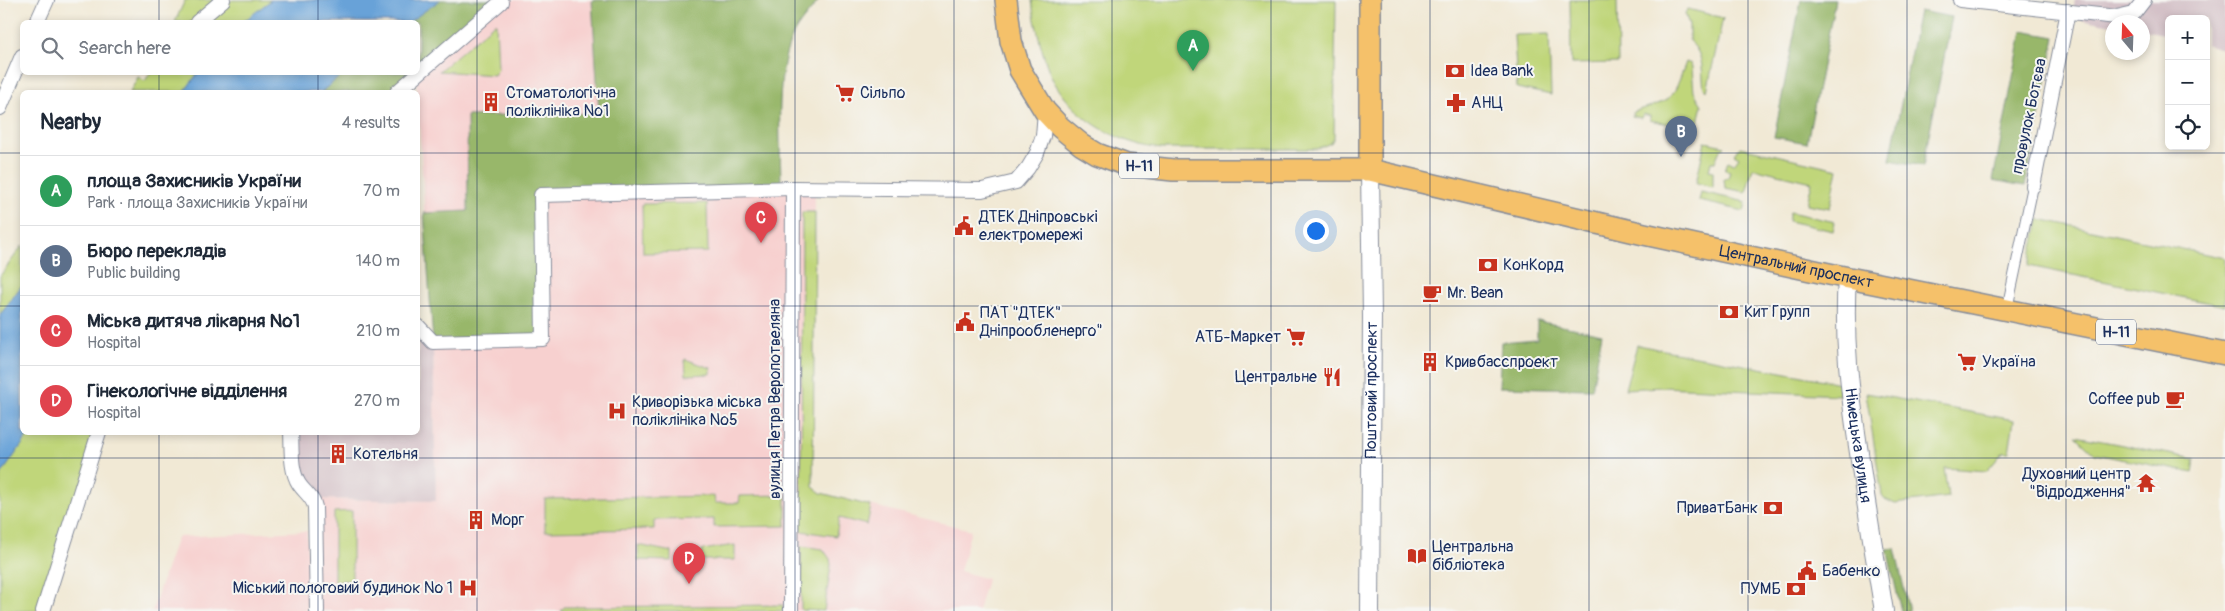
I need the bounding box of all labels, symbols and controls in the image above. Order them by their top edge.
north arrow [2105,15,2150,60]
map controls [2165,15,2210,150]
button: + [2165,15,2210,60]
search box [20,20,420,75]
pin: A [1177,30,1209,71]
icon: search [38,34,66,62]
text: Search here [78,36,171,60]
street label: провулок Ботєва [2007,56,2051,176]
bank icon: Idea Bank [1444,60,1466,82]
button: − [2165,60,2210,105]
place label: Idea Bank [1470,61,1533,81]
supermarket icon: Сільпо [834,82,856,104]
place label: Стоматологічна поліклініка №1 [506,83,616,121]
place label: Сільпо [860,83,906,103]
building icon: Стоматологічна поліклініка №1 [480,91,502,113]
pharmacy icon: АНЦ [1445,92,1467,114]
place label: АНЦ [1471,93,1503,113]
button: locate [2165,105,2210,150]
text: Nearby [40,109,101,136]
text: 4 results [342,113,400,133]
pin: B [1665,116,1697,157]
road number: Н-11 [1119,154,1159,178]
text: площа Захисників України [87,169,301,193]
text: A [51,181,61,201]
text: 70 m [363,181,400,201]
text: Park · площа Захисників України [87,193,307,213]
pin: C [745,202,777,243]
place label: ДТЕК Дніпровські електромережі [978,207,1098,245]
public building icon: ДТЕК Дніпровські електромережі [953,215,975,237]
your location [1303,218,1329,244]
text: Бюро перекладів [87,239,227,263]
street label: Центральний проспект [1717,241,1875,293]
text: B [51,251,61,271]
text: 140 m [356,251,400,271]
bank icon: КонКорд [1477,254,1499,276]
place label: КонКорд [1503,255,1564,275]
text: Public building [87,263,180,283]
cafe icon: Mr. Bean [1421,282,1443,304]
place label: Mr. Bean [1447,283,1503,303]
street label: вулиця Петра Веропотвеляна [765,299,785,499]
bank icon: Кит Групп [1718,301,1740,323]
place label: Кит Групп [1744,302,1810,322]
place label: ПАТ "ДТЕК" Дніпрообленерго" [979,303,1103,341]
text: Міська дитяча лікарня №1 [87,309,300,333]
public building icon: ПАТ "ДТЕК" Дніпрообленерго" [954,311,976,333]
road number: Н-11 [2096,320,2136,344]
text: C [51,321,61,341]
text: 210 m [356,321,400,341]
street label: Поштовий проспект [1361,321,1382,459]
supermarket icon: АТБ-Маркет [1285,326,1307,348]
place label: АТБ-Маркет [1195,327,1281,347]
text: Hospital [87,333,141,353]
building icon: Кривбасспроект [1419,351,1441,373]
supermarket icon: Україна [1956,351,1978,373]
place label: Кривбасспроект [1445,352,1558,372]
place label: Україна [1982,352,2036,372]
restaurant icon: Центральне [1321,366,1343,388]
place label: Центральне [1235,367,1317,387]
text: Гінекологічне відділення [87,379,287,403]
street label: Німецька вулиця [1840,387,1876,504]
cafe icon: Coffee pub [2164,388,2186,410]
place label: Coffee pub [2088,389,2160,409]
text: D [51,391,61,411]
text: 270 m [354,391,400,411]
place label: Криворізька міська поліклініка №5 [632,392,762,430]
hospital icon: Криворізька міська поліклініка №5 [606,400,628,422]
text: Hospital [87,403,141,423]
building icon: Котельня [327,443,349,465]
place label: Котельня [353,444,418,464]
place label: Духовний центр "Відродження" [2021,464,2131,502]
temple icon: Духовний центр "Відродження" [2135,472,2157,494]
bank icon: ПриватБанк [1762,497,1784,519]
place label: ПриватБанк [1677,498,1758,518]
building icon: Морг [465,509,487,531]
place label: Морг [491,510,525,530]
place label: Центральна бібліотека [1432,537,1513,575]
pin: D [673,543,705,584]
library icon: Центральна бібліотека [1406,545,1428,567]
public building icon: Бабенко [1796,560,1818,582]
place label: Бабенко [1822,561,1881,581]
hospital icon: Міський пологовий будинок № 1 [457,577,479,599]
place label: Міський пологовий будинок № 1 [233,578,453,598]
bank icon: ПУМБ [1785,578,1807,600]
place label: ПУМБ [1741,579,1781,599]

